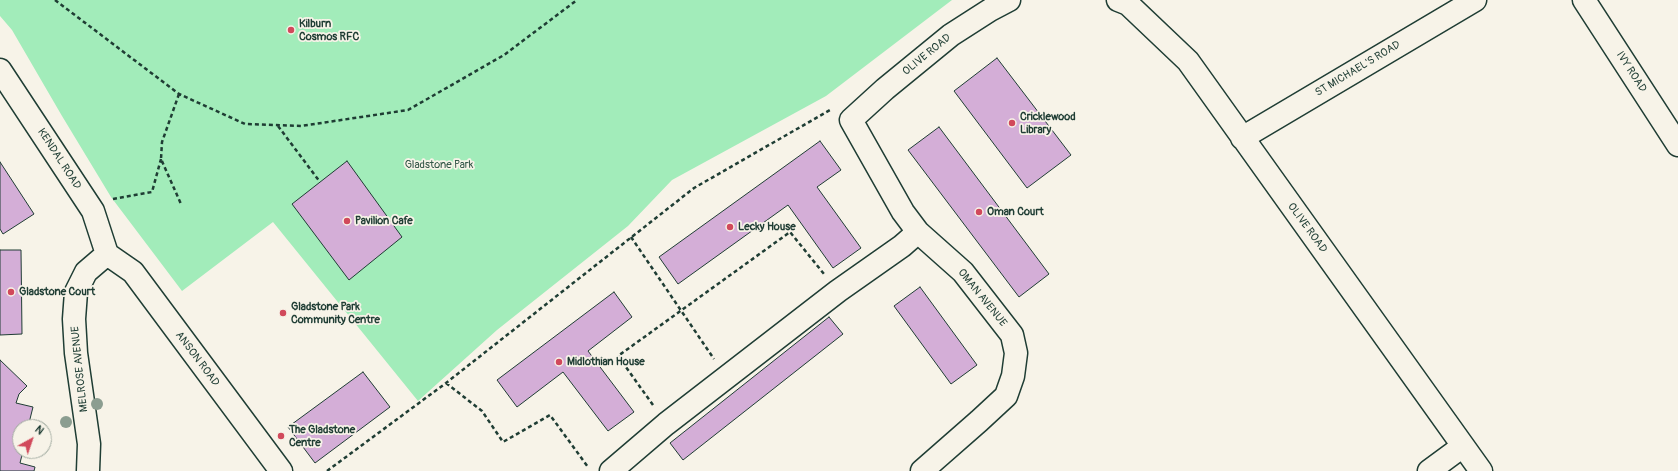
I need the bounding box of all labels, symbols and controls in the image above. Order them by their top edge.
place label: Kilburn Cosmos RFC [299,17,359,43]
marker: Kilburn Cosmos RFC [286,25,296,35]
street label: OLIVE ROAD [900,32,954,78]
street label: ST MICHAEL'S ROAD [1313,38,1403,100]
street label: IVY ROAD [1613,49,1649,95]
place label: Cricklewood Library [1020,110,1076,136]
marker: Cricklewood Library [1007,118,1017,128]
street label: KENDAL ROAD [34,126,84,192]
park label: Gladstone Park [405,158,473,172]
street label: OLIVE ROAD [1285,201,1329,255]
place label: Oman Court [987,205,1044,219]
marker: Oman Court [974,207,984,217]
place label: Pavilion Cafe [355,214,413,228]
marker: Pavilion Cafe [342,216,352,226]
place label: Lecky House [738,220,796,234]
marker: Lecky House [725,222,735,232]
street label: OMAN AVENUE [955,266,1009,330]
place label: Gladstone Court [19,285,95,299]
marker: Gladstone Court [6,287,16,297]
place label: Gladstone Park Community Centre [291,300,380,326]
marker: Gladstone Park Community Centre [278,308,288,318]
street label: MELROSE AVENUE [69,325,91,413]
street label: ANSON ROAD [172,329,222,389]
place label: Midlothian House [567,355,645,369]
marker: Midlothian House [554,357,564,367]
north arrow [12,419,52,459]
text: N [32,423,46,438]
place label: The Gladstone Centre [289,423,355,449]
marker: The Gladstone Centre [276,431,286,441]

